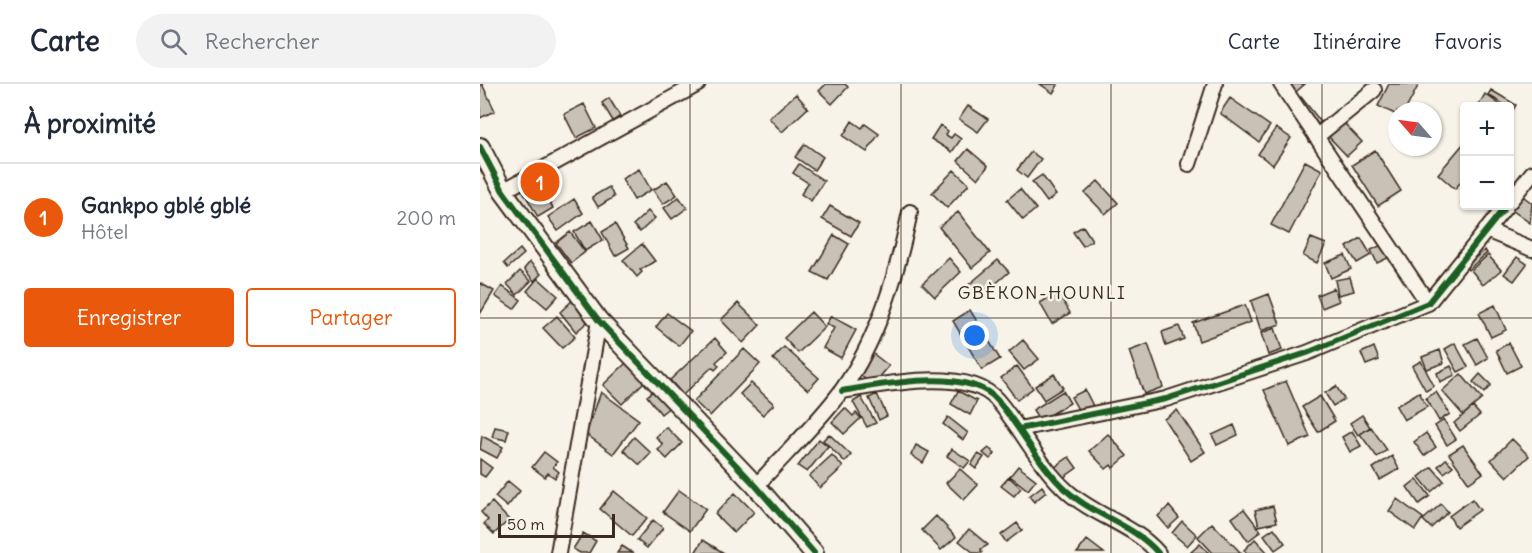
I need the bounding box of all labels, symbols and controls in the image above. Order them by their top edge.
search box [136,14,556,68]
text: Carte [30,23,100,59]
icon: search [157,25,190,58]
text: Rechercher [205,27,320,55]
text: Carte [1228,28,1280,55]
text: Itinéraire [1313,28,1401,55]
text: Favoris [1434,28,1502,55]
north arrow [1388,102,1442,156]
map controls [1460,102,1514,210]
button: + [1460,102,1514,156]
text: À proximité [24,107,156,140]
button: − [1460,156,1514,210]
pin: 1 [520,160,560,204]
text: Gankpo gblé gblé [81,191,251,219]
text: 1 [40,205,47,230]
text: 200 m [396,205,456,230]
text: Hôtel [81,219,128,244]
district label: GBÈKON-HOUNLI [958,281,1126,304]
button: Enregistrer [24,288,234,347]
button: Partager [246,288,456,347]
your location [960,321,989,350]
scale bar [498,511,615,538]
text: 50 m [507,514,545,534]

